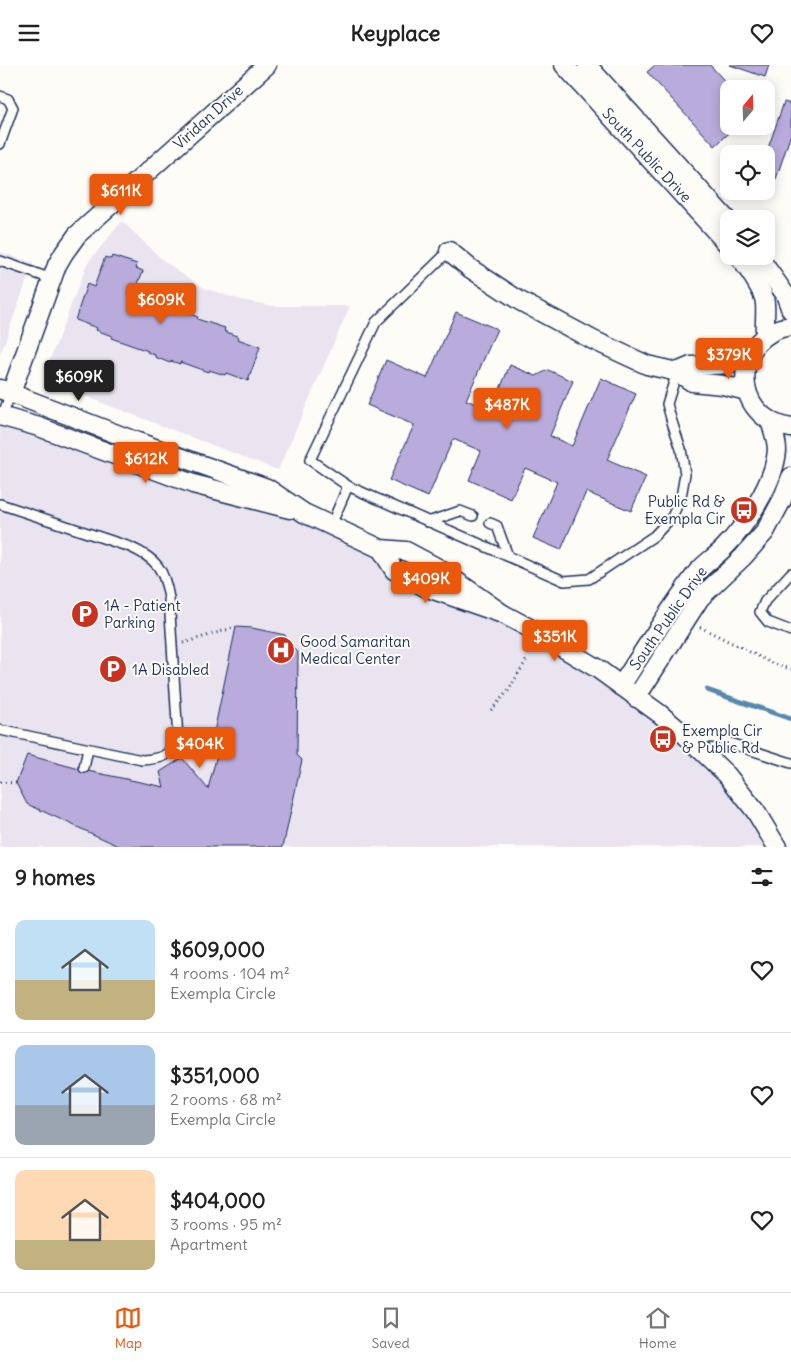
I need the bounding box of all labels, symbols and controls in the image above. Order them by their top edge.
icon: menu [15,19,43,47]
text: Keyplace [351,19,440,47]
icon: heart [748,19,776,47]
north arrow [720,80,775,135]
map controls [720,80,775,265]
street label: Viridan Drive [169,81,247,153]
street label: South Public Drive [598,104,696,206]
button: locate [720,145,775,200]
pin: $611K [86,173,156,216]
text: $611K [101,180,141,200]
button: layers [720,210,775,265]
pin: $609K [126,283,196,325]
text: $609K [137,289,185,309]
pin: $379K [694,337,764,380]
text: $379K [707,344,751,364]
pin: $609K [44,359,114,402]
text: $609K [55,366,103,386]
pin: $487K [472,387,542,430]
text: $487K [484,394,530,414]
pin: $612K [111,441,181,484]
text: $612K [124,448,168,468]
place label: Public Rd & Exempla Cir [645,492,726,528]
bus stop icon: Public Rd & Exempla Cir [729,495,759,525]
pin: $409K [391,561,461,604]
street label: South Public Drive [625,562,711,674]
text: $409K [402,568,450,588]
place label: 1A - Patient Parking [104,596,180,632]
parking icon: 1A - Patient Parking [70,599,100,629]
pin: $351K [520,619,590,662]
text: $351K [533,626,577,646]
place label: Good Samaritan Medical Center [300,632,411,668]
hospital icon: Good Samaritan Medical Center [266,635,296,665]
parking icon: 1A Disabled [98,654,128,684]
place label: 1A Disabled [132,660,209,679]
place label: Exempla Cir & Public Rd [682,721,762,757]
bus stop icon: Exempla Cir & Public Rd [648,724,678,754]
pin: $404K [165,727,235,769]
text: $404K [176,733,224,753]
icon: filters [748,863,776,891]
text: 9 homes [15,864,95,891]
text: $609,000 [170,936,265,963]
icon: home [55,940,115,1000]
icon: heart [748,956,776,984]
text: 4 rooms · 104 m² [170,963,290,983]
text: Exempla Circle [170,983,276,1003]
text: $351,000 [170,1062,260,1089]
icon: home [55,1065,115,1125]
icon: heart [748,1081,776,1109]
text: 2 rooms · 68 m² [170,1089,282,1109]
text: Exempla Circle [170,1109,276,1129]
text: $404,000 [170,1187,266,1214]
icon: home [55,1190,115,1250]
icon: heart [748,1206,776,1234]
text: 3 rooms · 95 m² [170,1214,282,1234]
text: Apartment [170,1234,248,1254]
tab: Map [114,1304,142,1352]
tab: Saved [371,1304,410,1352]
tab: Home [639,1304,676,1352]

